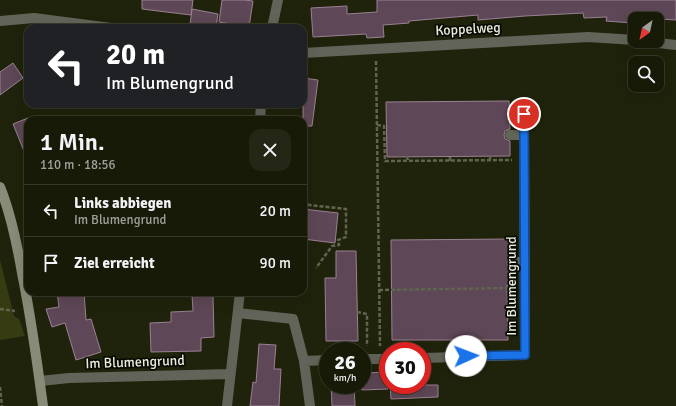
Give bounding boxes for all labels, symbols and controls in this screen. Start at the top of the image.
north arrow [628,12,664,48]
map controls [628,12,664,92]
street label: Koppelweg [435,19,501,39]
text: 20 m [106,38,165,72]
icon: left [40,40,92,92]
button: search [628,56,664,92]
text: Im Blumengrund [106,72,234,94]
pin [507,97,541,131]
icon: arrive [513,103,535,125]
text: 1 Min. [40,127,105,157]
button: close [249,129,291,171]
text: 110 m · 18:56 [40,157,116,173]
text: Links abbiegen [74,194,171,212]
icon: left [40,200,62,222]
text: 20 m [260,202,291,220]
text: Im Blumengrund [74,212,166,228]
street label: Im Blumengrund [503,236,520,336]
icon: arrive [40,252,62,274]
text: Ziel erreicht [74,254,155,272]
text: 90 m [260,254,291,272]
position arrow [445,335,487,377]
speed limit sign: 30 [379,342,431,394]
text: 26 [334,350,356,375]
street label: Im Blumengrund [85,352,185,372]
text: km/h [334,372,356,384]

